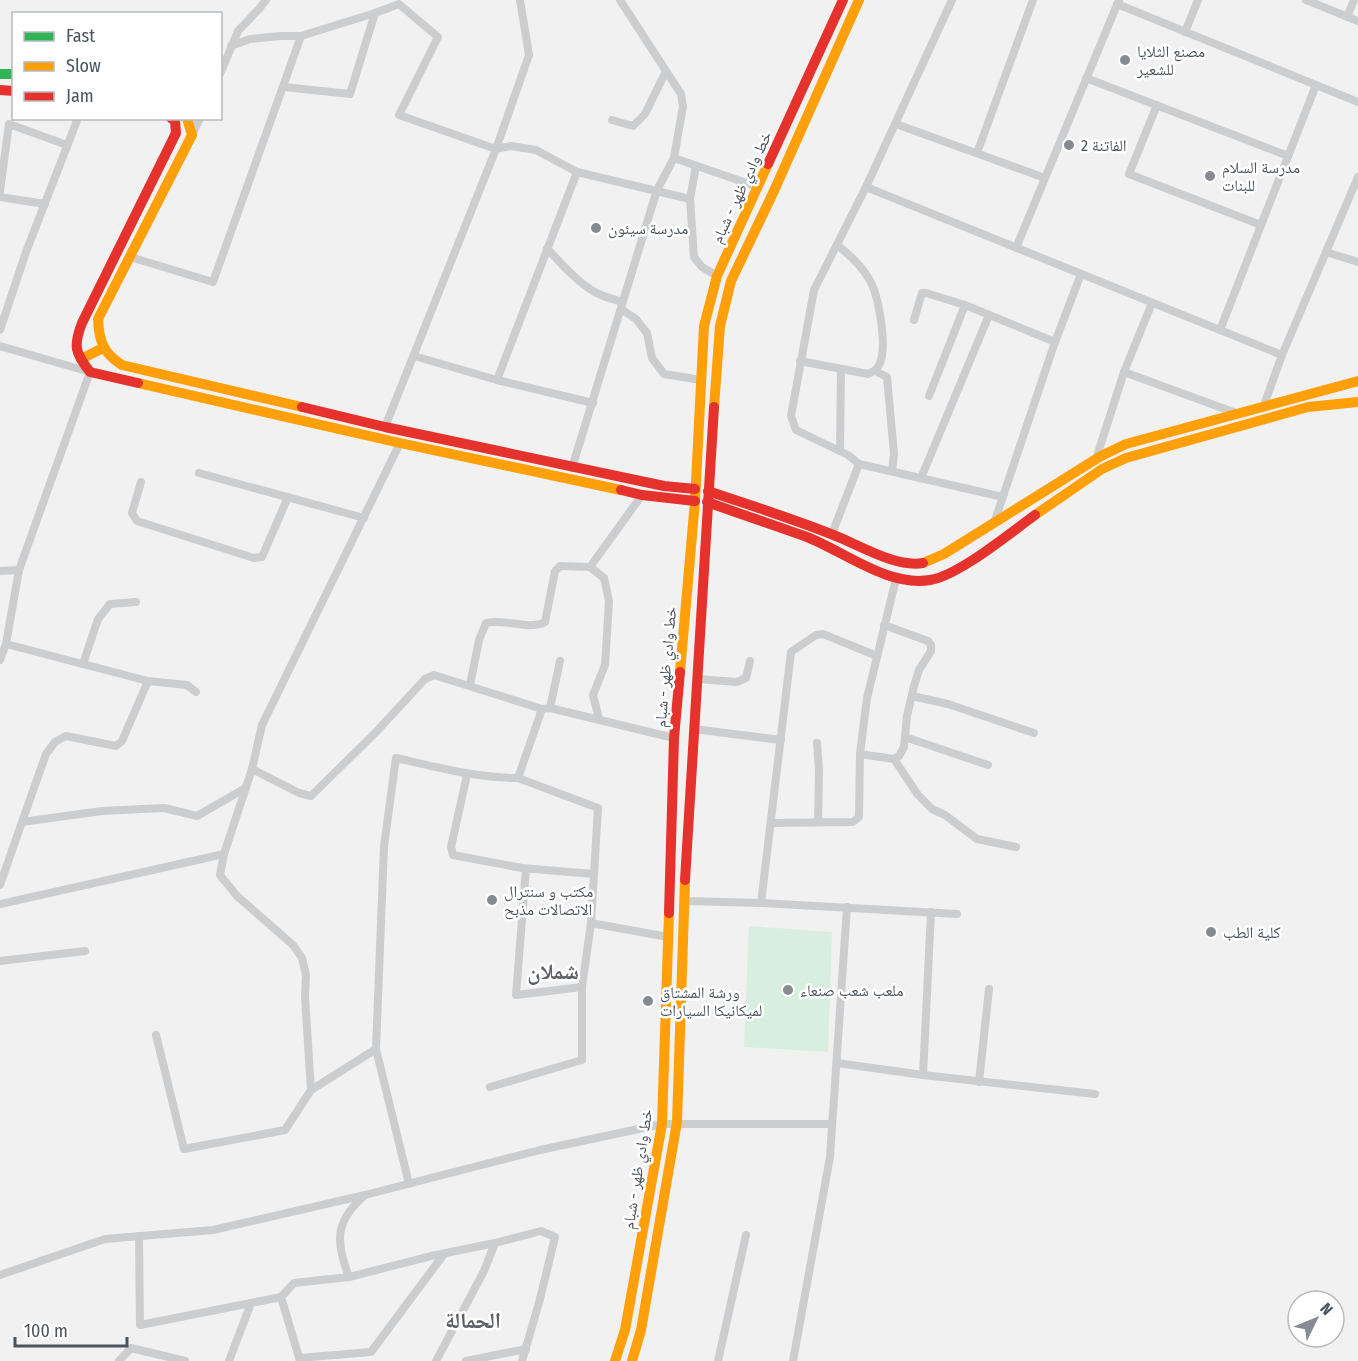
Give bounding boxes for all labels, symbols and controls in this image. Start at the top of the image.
legend [12,12,222,120]
text: Fast [66,25,95,47]
place label: مصنع الثلايا للشعير [1136,42,1205,79]
marker: مصنع الثلايا للشعير [1118,53,1132,67]
text: Slow [66,55,101,77]
text: Jam [66,85,94,107]
street label: خط وادي ظهر - شبام [707,128,779,248]
place label: الفاتنة 2 [1081,136,1127,155]
marker: الفاتنة 2 [1062,138,1076,152]
place label: مدرسة السلام للبنات [1222,158,1300,195]
marker: مدرسة السلام للبنات [1203,169,1217,183]
place label: مدرسة سيئون [608,219,688,239]
marker: مدرسة سيئون [589,221,603,235]
street label: خط وادي ظهر - شبام [651,606,683,729]
place label: مكتب و سنترال الاتصالات مذبح [504,882,593,920]
marker: مكتب و سنترال الاتصالات مذبح [485,893,499,907]
place label: كلية الطب [1223,923,1281,942]
marker: كلية الطب [1204,925,1218,939]
district label: شملان [527,958,579,985]
place label: ملعب شعب صنعاء [800,981,904,1000]
place label: ورشة المشتاق لميكانيكا السيارات [660,983,762,1020]
marker: ملعب شعب صنعاء [781,983,795,997]
marker: ورشة المشتاق لميكانيكا السيارات [641,994,655,1008]
street label: خط وادي ظهر - شبام [619,1108,659,1231]
north arrow [1286,1289,1346,1349]
text: N [1316,1299,1337,1319]
district label: الحمالة [445,1307,501,1334]
scale bar [15,1310,128,1348]
text: 100 m [24,1320,68,1342]

